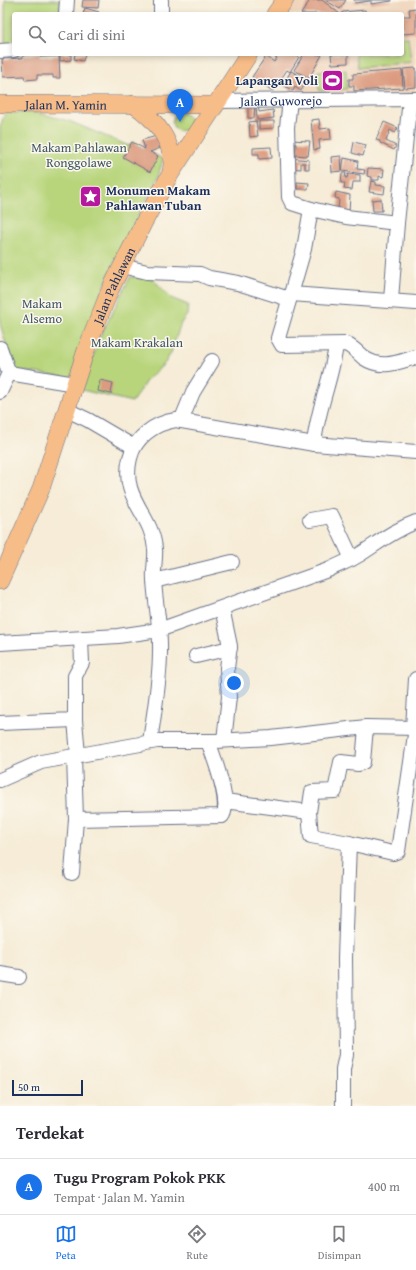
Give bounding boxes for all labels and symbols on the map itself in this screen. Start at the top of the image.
sports icon: Lapangan Voli [320,67,346,93]
place label: Lapangan Voli [236,71,318,90]
pin: A [167,89,193,122]
street label: Jalan Guworejo [238,91,323,111]
street label: Jalan M. Yamin [23,95,108,114]
park label: Makam Pahlawan Ronggolawe [31,138,127,172]
place label: Monumen Makam Pahlawan Tuban [106,181,211,215]
place icon: Monumen Makam Pahlawan Tuban [78,184,104,210]
street label: Jalan Pahlawan [88,243,140,329]
park label: Makam Alsemo [22,294,62,328]
park label: Makam Krakalan [91,333,184,352]
your location [224,673,244,693]
scale bar [12,1078,83,1097]

